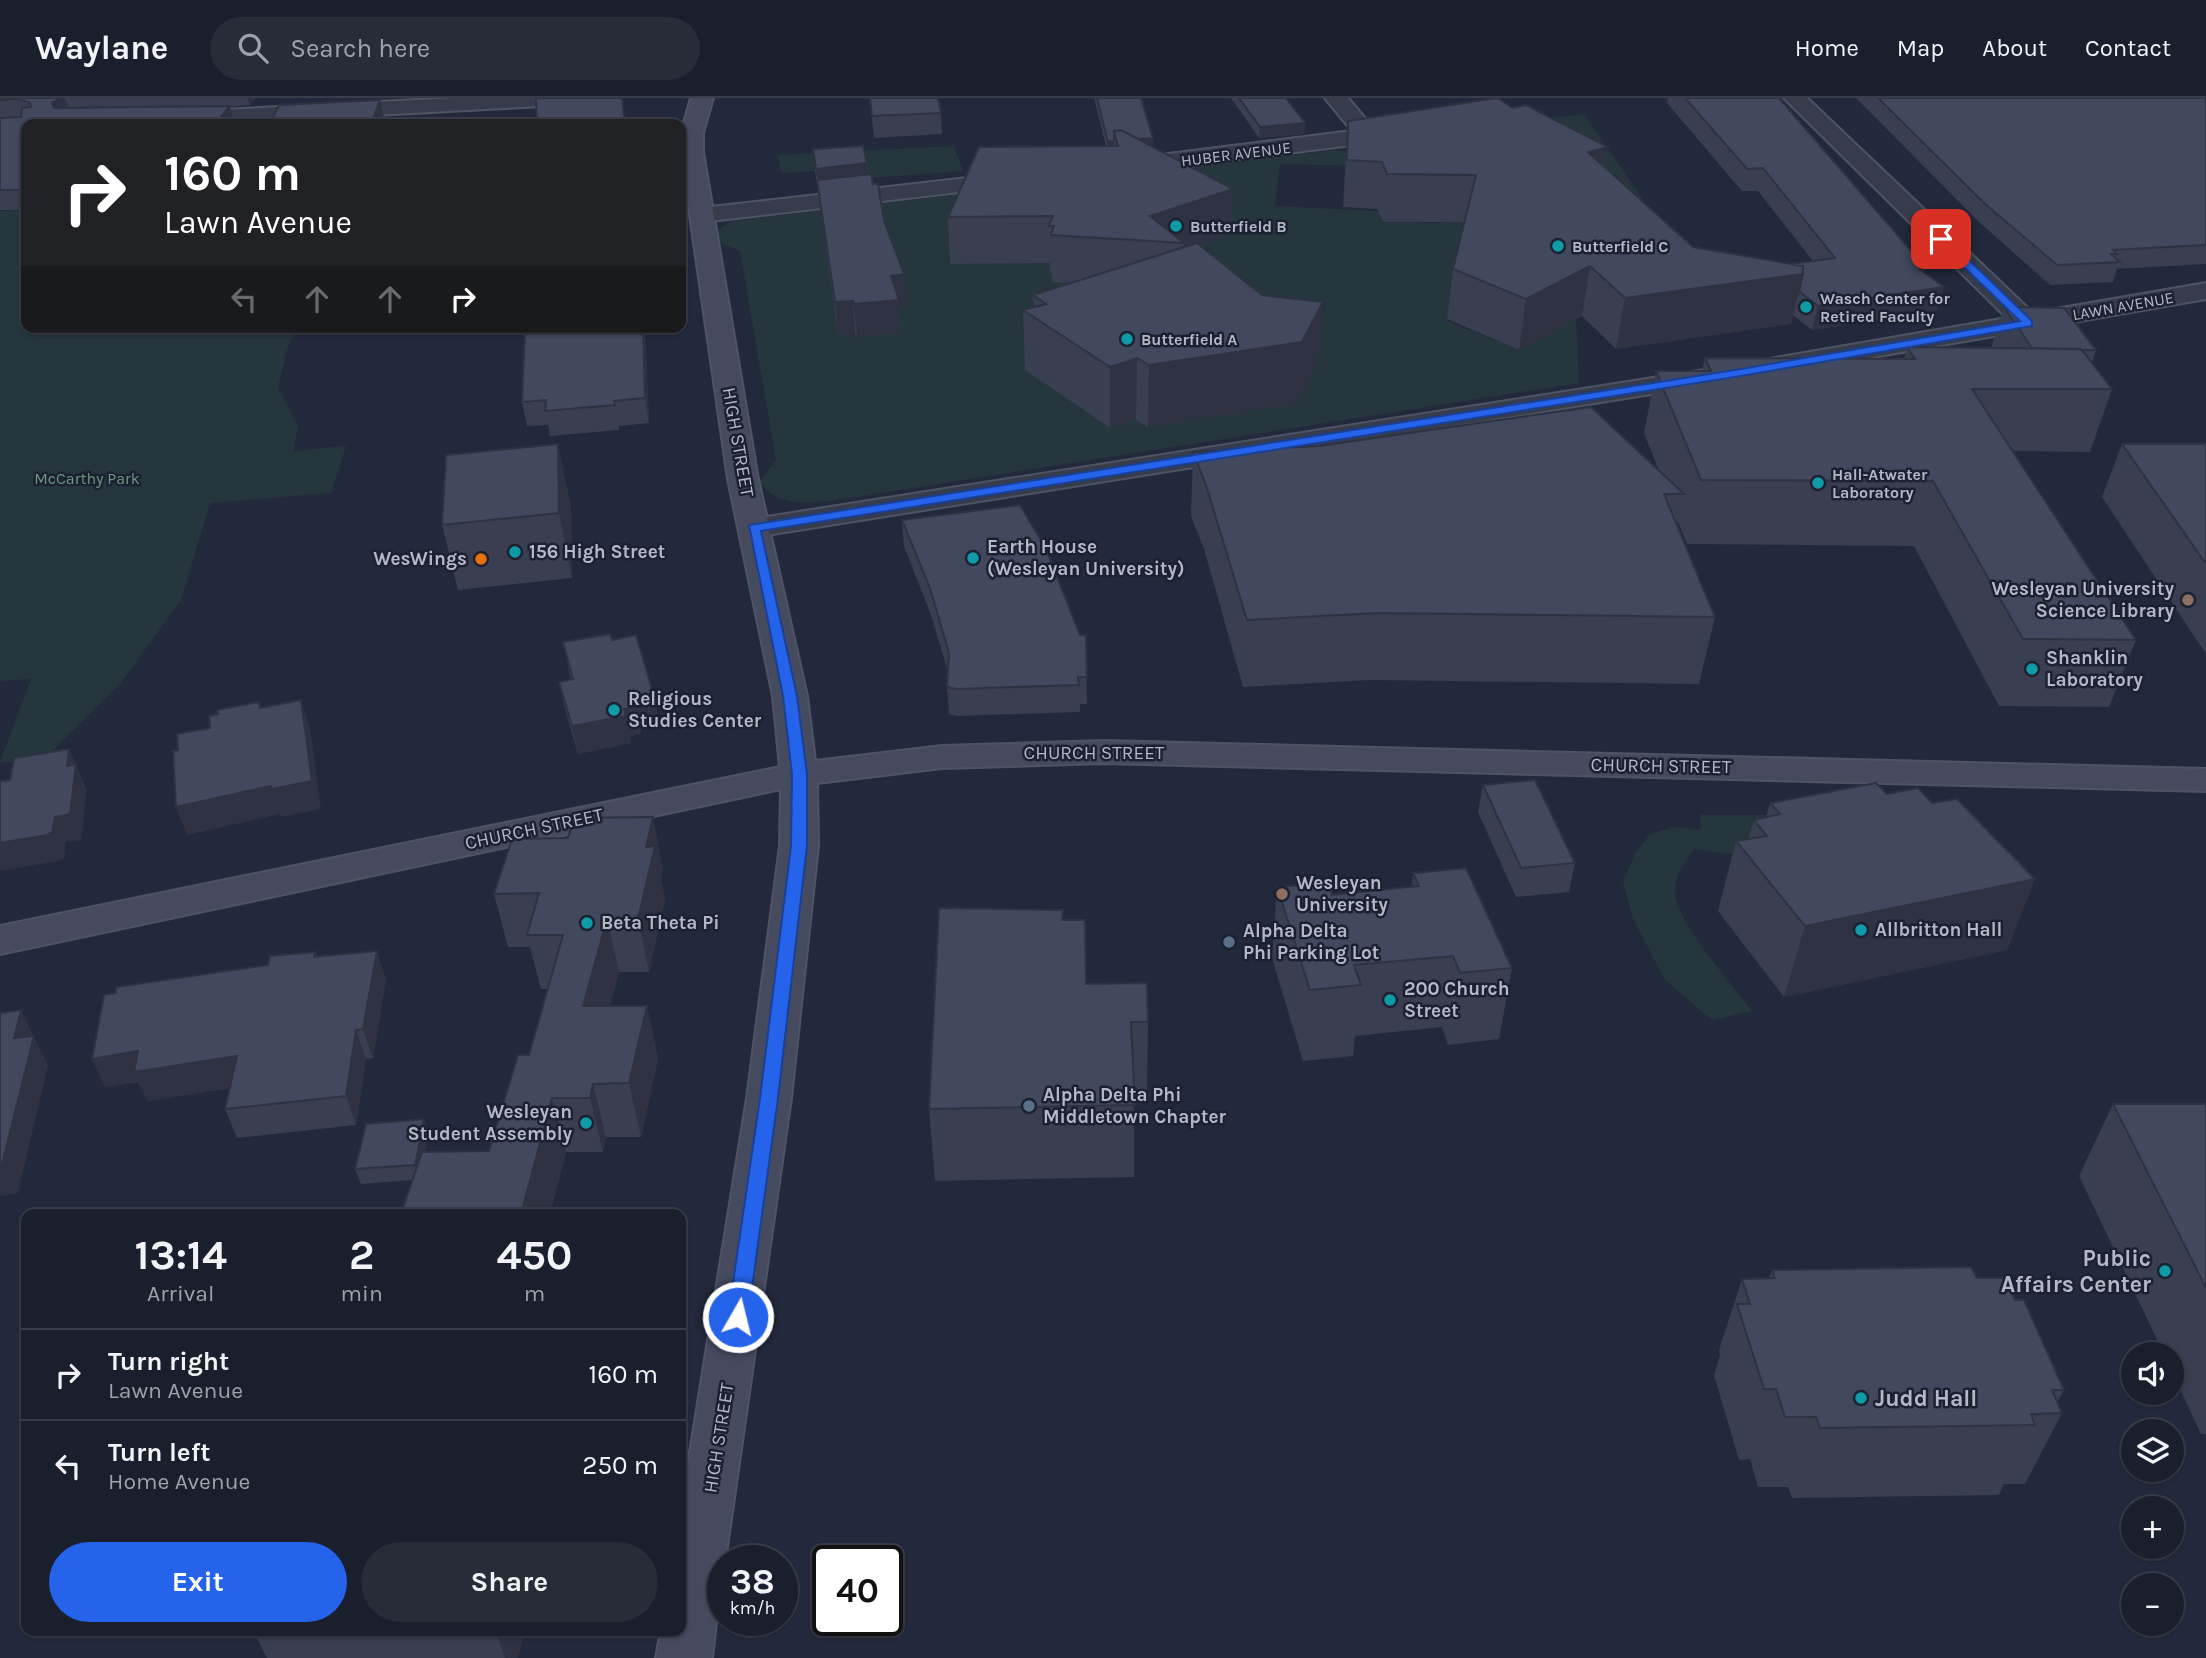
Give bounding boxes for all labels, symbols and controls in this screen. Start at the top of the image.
search box [210,17,700,80]
text: Waylane [35,29,168,67]
icon: search [234,29,272,67]
text: Search here [290,33,430,64]
text: Home [1795,34,1859,62]
text: Map [1897,34,1944,62]
text: About [1982,34,2047,62]
text: Contact [2085,34,2171,62]
street label: HUBER AVENUE [1180,138,1292,170]
text: 160 m [164,145,301,202]
icon: right [49,147,140,238]
text: Lawn Avenue [164,204,352,241]
pin [1911,209,1971,269]
place label: Butterfield B [1190,217,1287,236]
marker: Butterfield B [1168,218,1184,234]
icon: arrive [1922,220,1960,258]
place label: Butterfield C [1572,237,1668,256]
marker: Butterfield C [1550,238,1566,254]
icon: left [225,280,263,318]
icon: ahead [298,280,336,318]
icon: ahead [371,280,409,318]
icon: right [444,280,482,318]
street label: LAWN AVENUE [2071,288,2175,324]
place label: Wasch Center for Retired Faculty [1820,289,1950,326]
marker: Wasch Center for Retired Faculty [1798,299,1814,315]
place label: Butterfield A [1141,330,1237,349]
marker: Butterfield A [1119,331,1135,347]
street label: HIGH STREET [718,385,759,499]
place label: Hall-Atwater Laboratory [1832,465,1928,502]
park label: McCarthy Park [34,469,140,488]
marker: Hall-Atwater Laboratory [1810,475,1826,491]
place label: Earth House (Wesleyan University) [987,536,1185,580]
place label: 156 High Street [529,541,665,563]
marker: 156 High Street [507,544,523,560]
place label: WesWings [373,548,467,570]
marker: Earth House (Wesleyan University) [965,550,981,566]
marker: WesWings [473,551,489,567]
place label: Wesleyan University Science Library [1992,578,2174,622]
marker: Wesleyan University Science Library [2180,592,2196,608]
place label: Shanklin Laboratory [2046,647,2143,691]
marker: Shanklin Laboratory [2024,661,2040,677]
place label: Religious Studies Center [628,688,762,732]
marker: Religious Studies Center [606,702,622,718]
street label: CHURCH STREET [1024,742,1165,764]
street label: CHURCH STREET [1590,754,1732,778]
street label: CHURCH STREET [463,804,606,854]
place label: Wesleyan University [1296,872,1388,916]
marker: Wesleyan University [1274,886,1290,902]
place label: Beta Theta Pi [601,912,719,934]
marker: Beta Theta Pi [579,915,595,931]
place label: Allbritton Hall [1875,919,2002,941]
place label: Alpha Delta Phi Parking Lot [1243,920,1379,964]
marker: Allbritton Hall [1853,922,1869,938]
marker: Alpha Delta Phi Parking Lot [1221,934,1237,950]
place label: 200 Church Street [1404,978,1509,1022]
marker: 200 Church Street [1382,992,1398,1008]
place label: Alpha Delta Phi Middletown Chapter [1043,1084,1226,1128]
marker: Alpha Delta Phi Middletown Chapter [1021,1098,1037,1114]
place label: Wesleyan Student Assembly [408,1101,572,1145]
marker: Wesleyan Student Assembly [578,1115,594,1131]
text: 13:14 [135,1230,227,1280]
text: 2 [349,1230,374,1280]
text: 450 [496,1230,572,1280]
place label: Public Affairs Center [2001,1245,2151,1298]
marker: Public Affairs Center [2157,1263,2173,1279]
text: Arrival [147,1280,214,1307]
text: min [341,1280,383,1307]
text: m [524,1280,545,1307]
position arrow [701,1280,775,1354]
map controls [2121,1342,2184,1636]
button: sound [2121,1342,2184,1405]
text: Turn right [108,1346,229,1377]
icon: right [49,1356,87,1394]
text: 160 m [589,1359,658,1390]
text: Lawn Avenue [108,1377,243,1404]
street label: HIGH STREET [699,1381,739,1495]
place label: Judd Hall [1875,1385,1977,1412]
marker: Judd Hall [1853,1390,1869,1406]
button: layers [2121,1419,2184,1482]
text: Turn left [108,1437,210,1468]
icon: left [49,1447,87,1485]
text: 250 m [582,1450,658,1481]
text: Home Avenue [108,1468,250,1495]
button: + [2121,1496,2184,1559]
button: Exit [49,1542,347,1622]
button: Share [361,1542,658,1622]
speed limit sign: 40 [812,1545,903,1636]
text: 38 [730,1561,775,1602]
button: − [2121,1573,2184,1636]
text: km/h [730,1597,775,1619]

